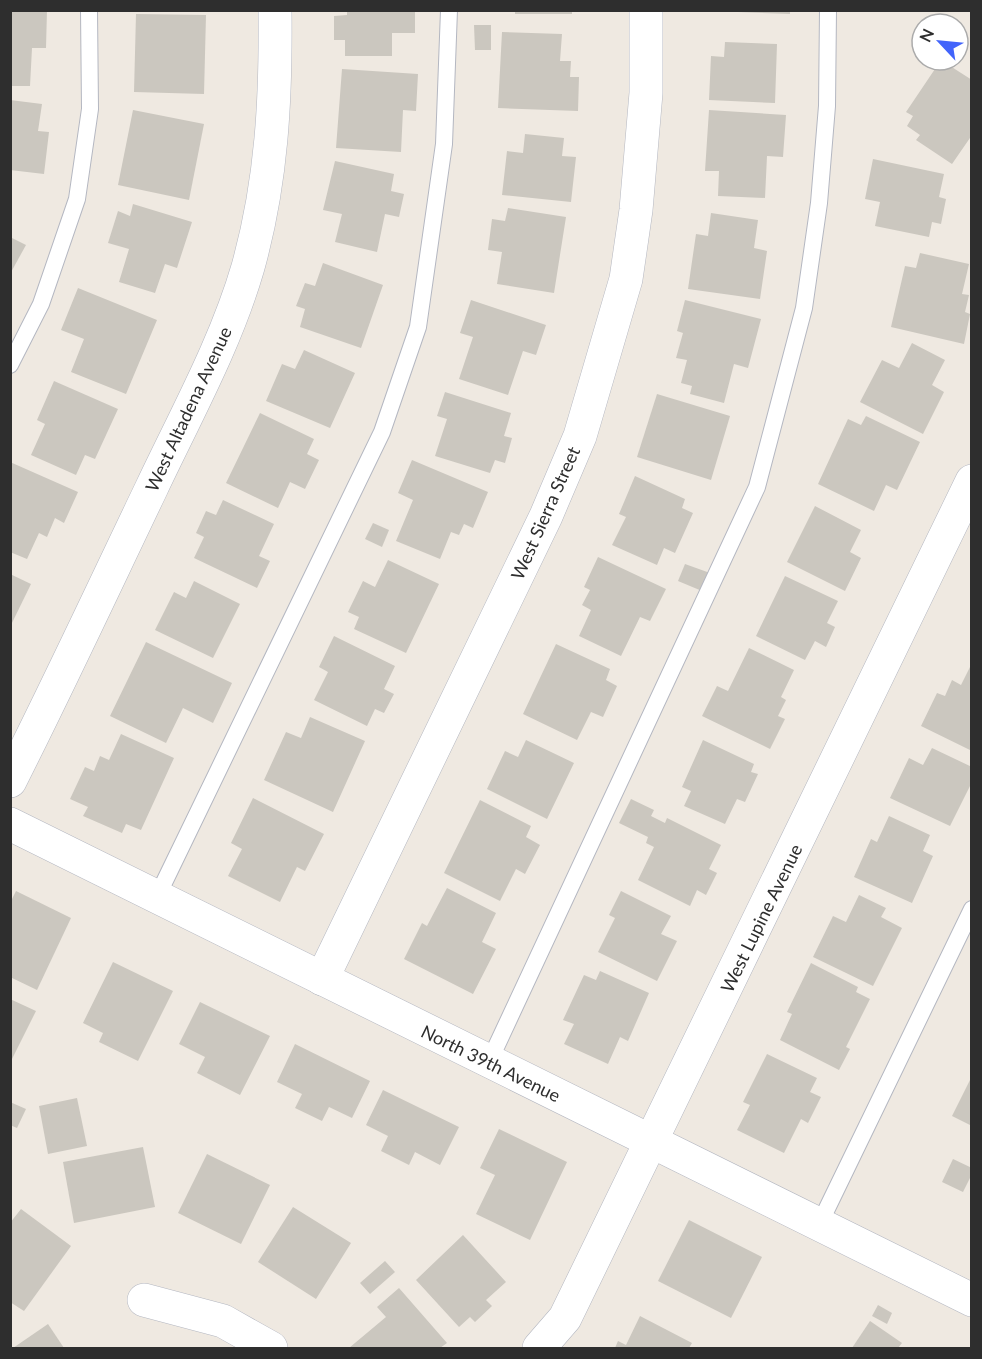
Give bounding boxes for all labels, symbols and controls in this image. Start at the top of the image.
north arrow [910,12,970,72]
text: N [915,26,937,45]
street label: West Altadena Avenue [140,323,236,495]
street label: West Sierra Street [506,443,584,583]
street label: West Lupine Avenue [716,840,806,996]
street label: North 39th Avenue [418,1020,564,1106]

